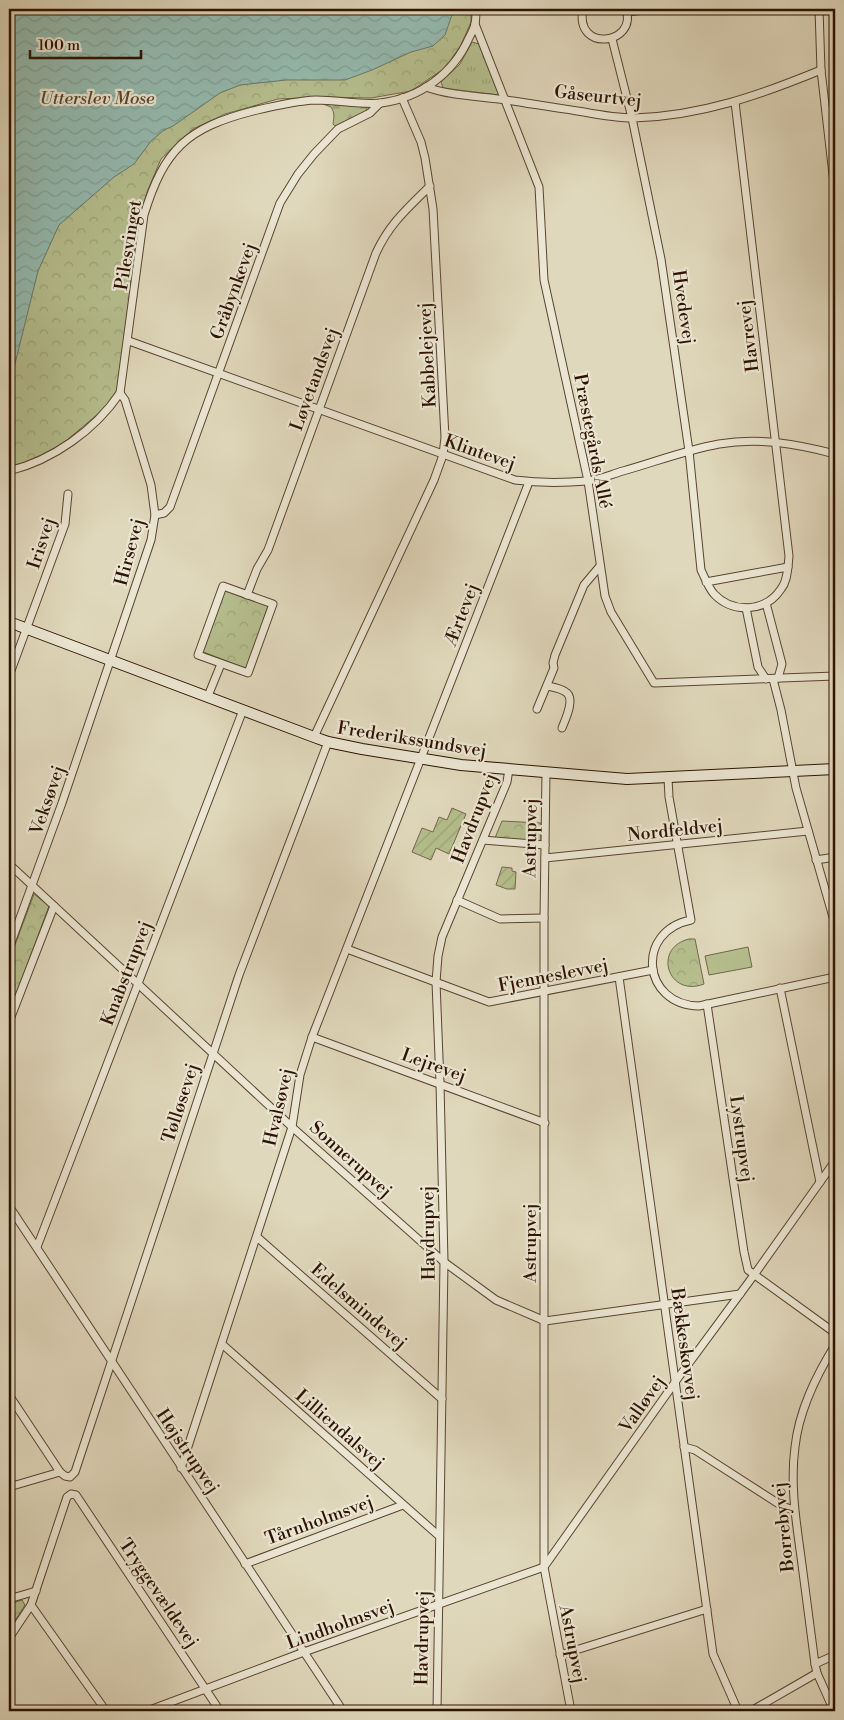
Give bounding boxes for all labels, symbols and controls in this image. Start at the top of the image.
scale bar [30,28,141,60]
text: 100 m [38,36,80,55]
street label: Gåseurtvej [553,80,643,113]
park label: Utterslev Mose [39,87,155,110]
street label: Pilesvinget [110,198,147,292]
street label: Gråbynkevej [205,240,262,343]
street label: Hvedevej [667,268,700,346]
street label: Havrevej [733,298,764,373]
street label: Kabbelejevej [413,302,442,408]
street label: Løvetandsvej [285,324,344,434]
street label: Præstegårds Allé [568,372,617,511]
street label: Klintevej [441,430,519,475]
street label: Irisvej [22,514,61,572]
street label: Hirsevej [109,516,149,588]
street label: Ærtevej [439,580,484,650]
street label: Frederikssundsvej [336,716,488,763]
street label: Veksøvej [25,762,70,839]
street label: Havdrupvej [447,770,502,867]
street label: Astrupvej [518,798,543,879]
street label: Nordfeldvej [626,814,724,847]
street label: Knabstrupvej [96,918,157,1029]
street label: Fjenneslevvej [496,954,610,997]
street label: Lejrevej [398,1043,469,1088]
street label: Tølløsevej [157,1060,204,1146]
street label: Hvalsøvej [258,1066,299,1148]
street label: Lystrupvej [724,1094,759,1184]
street label: Sonnerupvej [304,1116,397,1203]
street label: Havdrupvej [416,1185,441,1281]
street label: Astrupvej [519,1203,542,1284]
street label: Edelsmindevej [306,1258,412,1355]
street label: Bækkeskovvej [665,1285,704,1402]
street label: Valløvej [614,1371,670,1438]
street label: Lilliendalsvej [290,1384,389,1474]
street label: Højstrupvej [151,1404,224,1498]
street label: Borrebyvej [767,1481,800,1574]
street label: Tårnholmsvej [262,1490,376,1551]
street label: Tryggevældevej [114,1534,204,1652]
street label: Havdrupvej [410,1590,435,1686]
street label: Lindholmsvej [283,1594,397,1655]
street label: Astrupvej [553,1602,591,1685]

